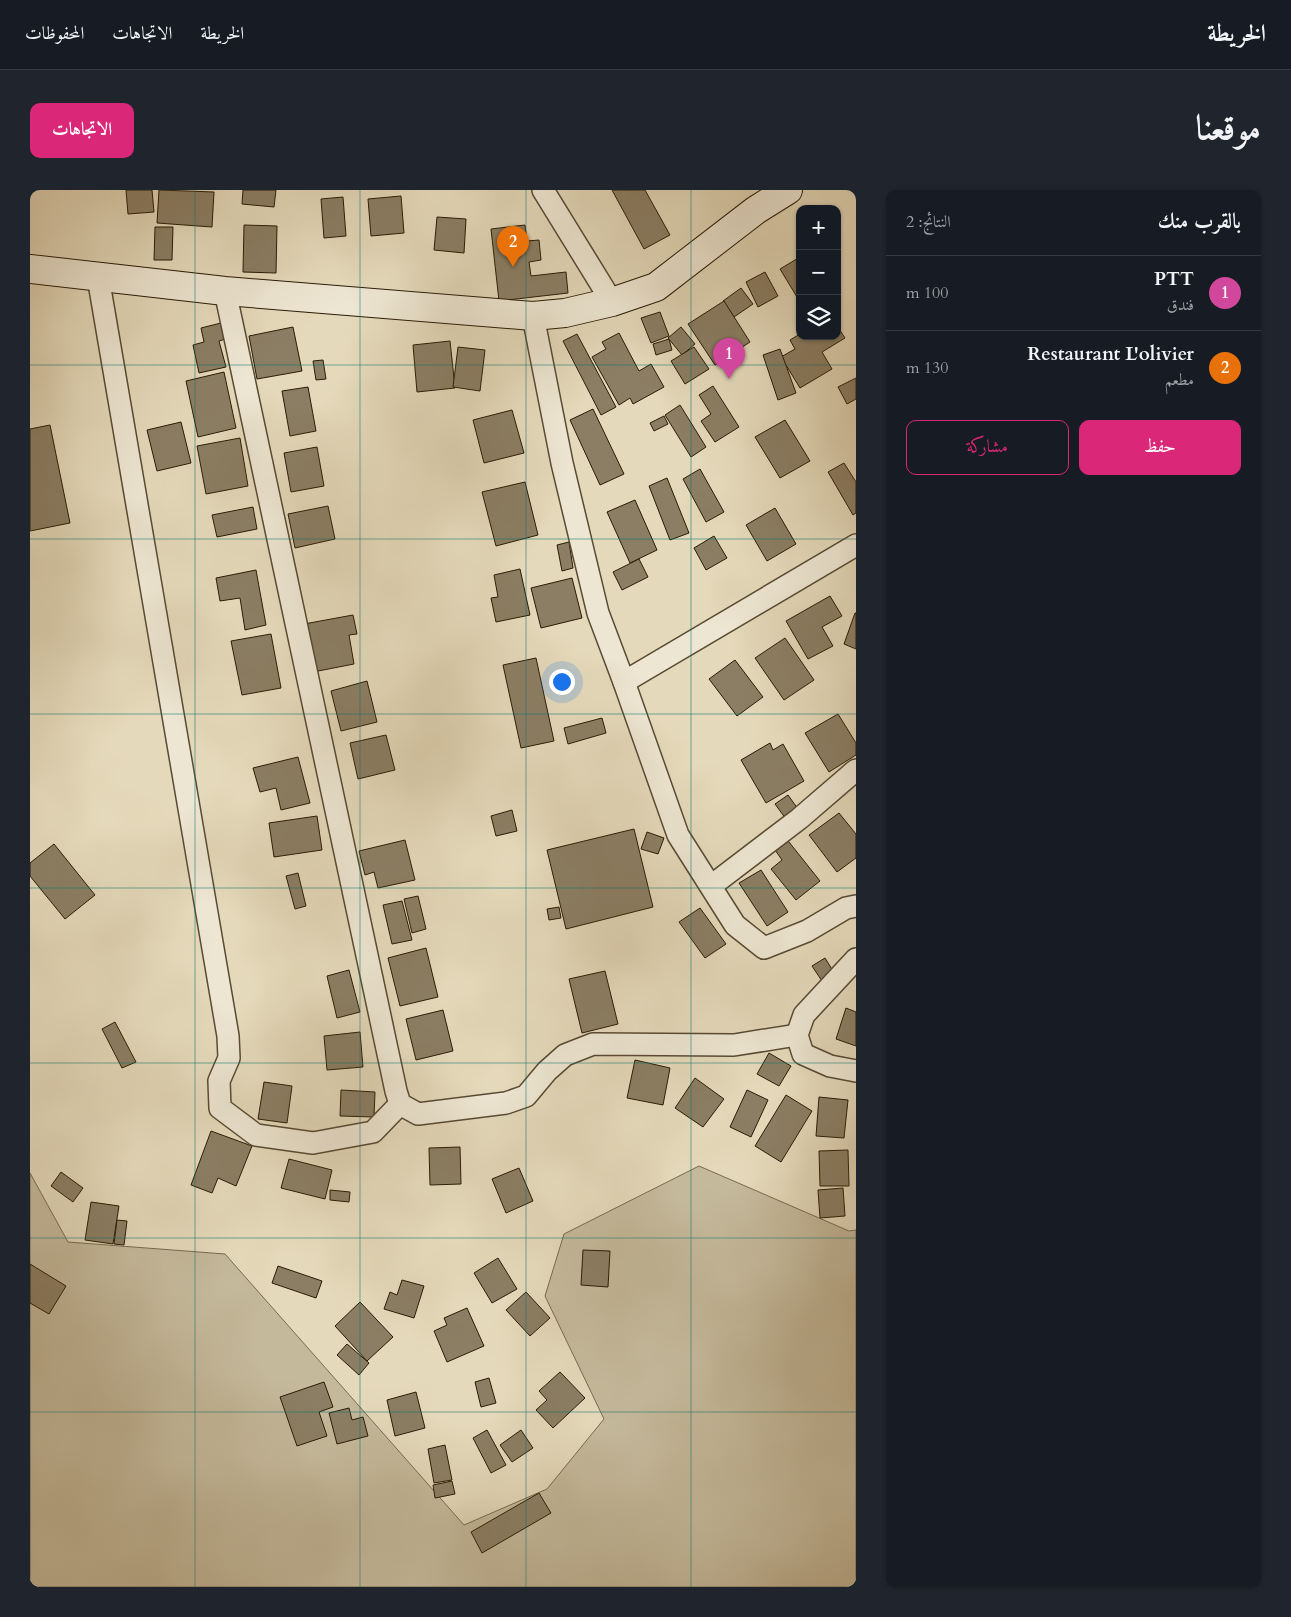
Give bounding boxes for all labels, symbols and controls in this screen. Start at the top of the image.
text: الخريطة [1208,17,1266,50]
text: المحفوظات [25,21,84,46]
text: الاتجاهات [112,21,172,46]
text: الخريطة [200,21,244,46]
button: الاتجاهات [30,103,134,158]
text: موقعنا [1196,104,1261,152]
map controls [796,205,841,340]
button: + [796,205,841,250]
text: بالقرب منك [1158,207,1241,236]
text: النتائج: 2 [906,211,951,233]
pin: 2 [497,226,529,267]
button: − [796,250,841,295]
text: PTT [1154,266,1194,292]
text: 100 m [906,282,948,304]
text: 1 [1221,282,1229,304]
text: فندق [1167,294,1194,316]
button: layers [796,295,841,340]
pin: 1 [713,338,745,379]
text: Restaurant L'olivier [1027,341,1194,367]
text: 130 m [906,357,948,379]
text: 2 [1221,357,1229,379]
text: مطعم [1165,369,1194,391]
button: مشاركة [906,420,1069,475]
button: حفظ [1079,420,1241,475]
your location [549,669,575,695]

